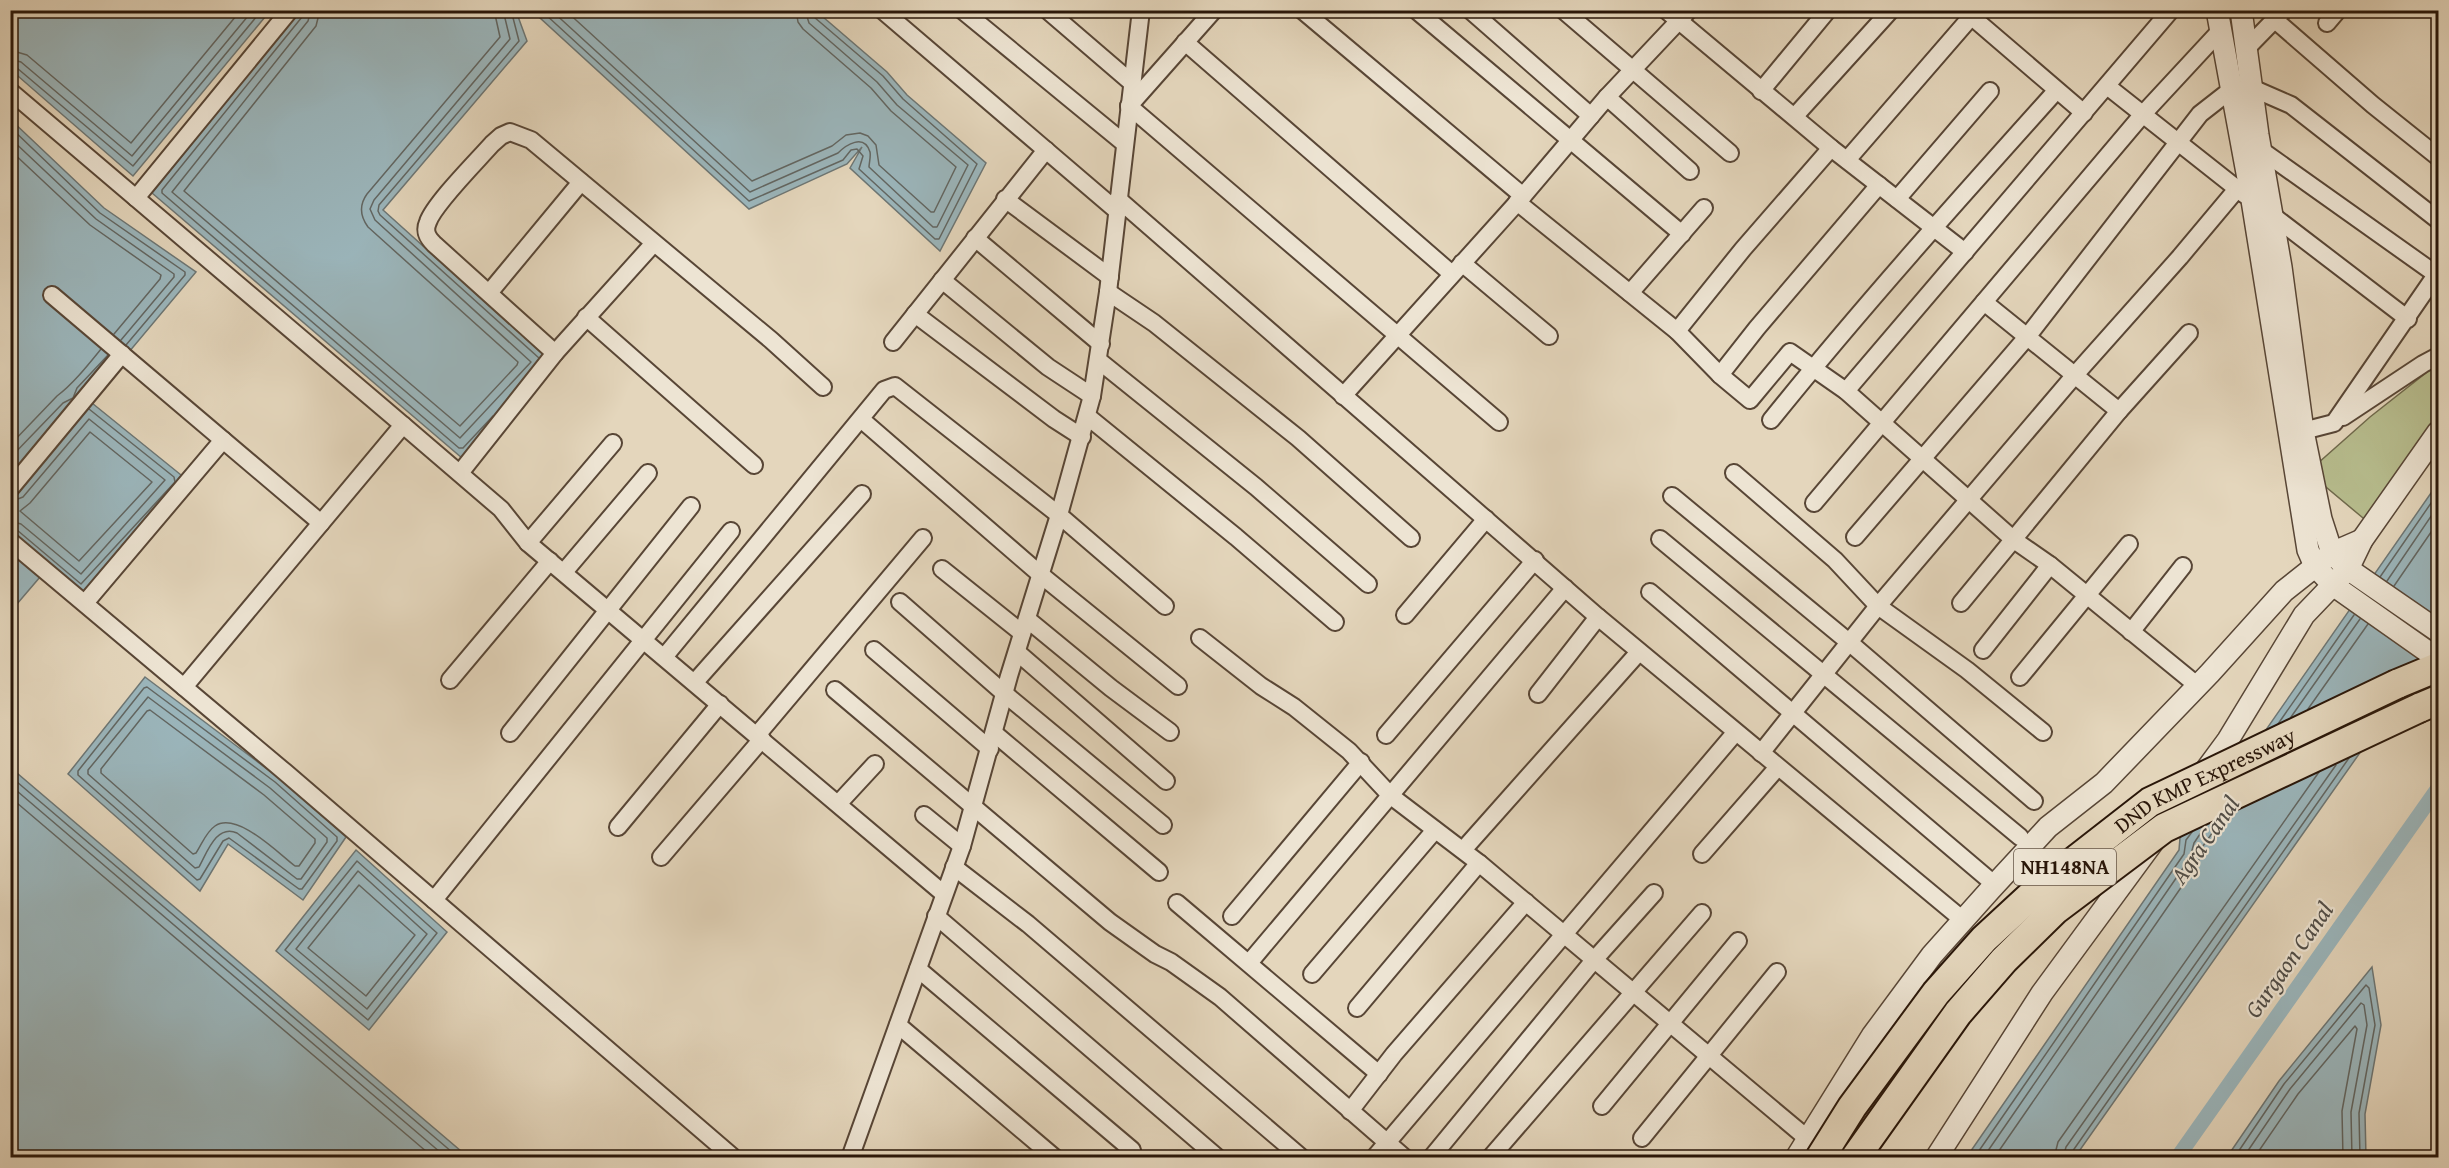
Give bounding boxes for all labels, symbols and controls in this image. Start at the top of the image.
street label: DND KMP Expressway [2107,719,2301,840]
water label: Agra Canal [2161,788,2248,892]
road number: NH148NA [2014,849,2116,885]
water label: Gurgaon Canal [2236,894,2342,1025]

